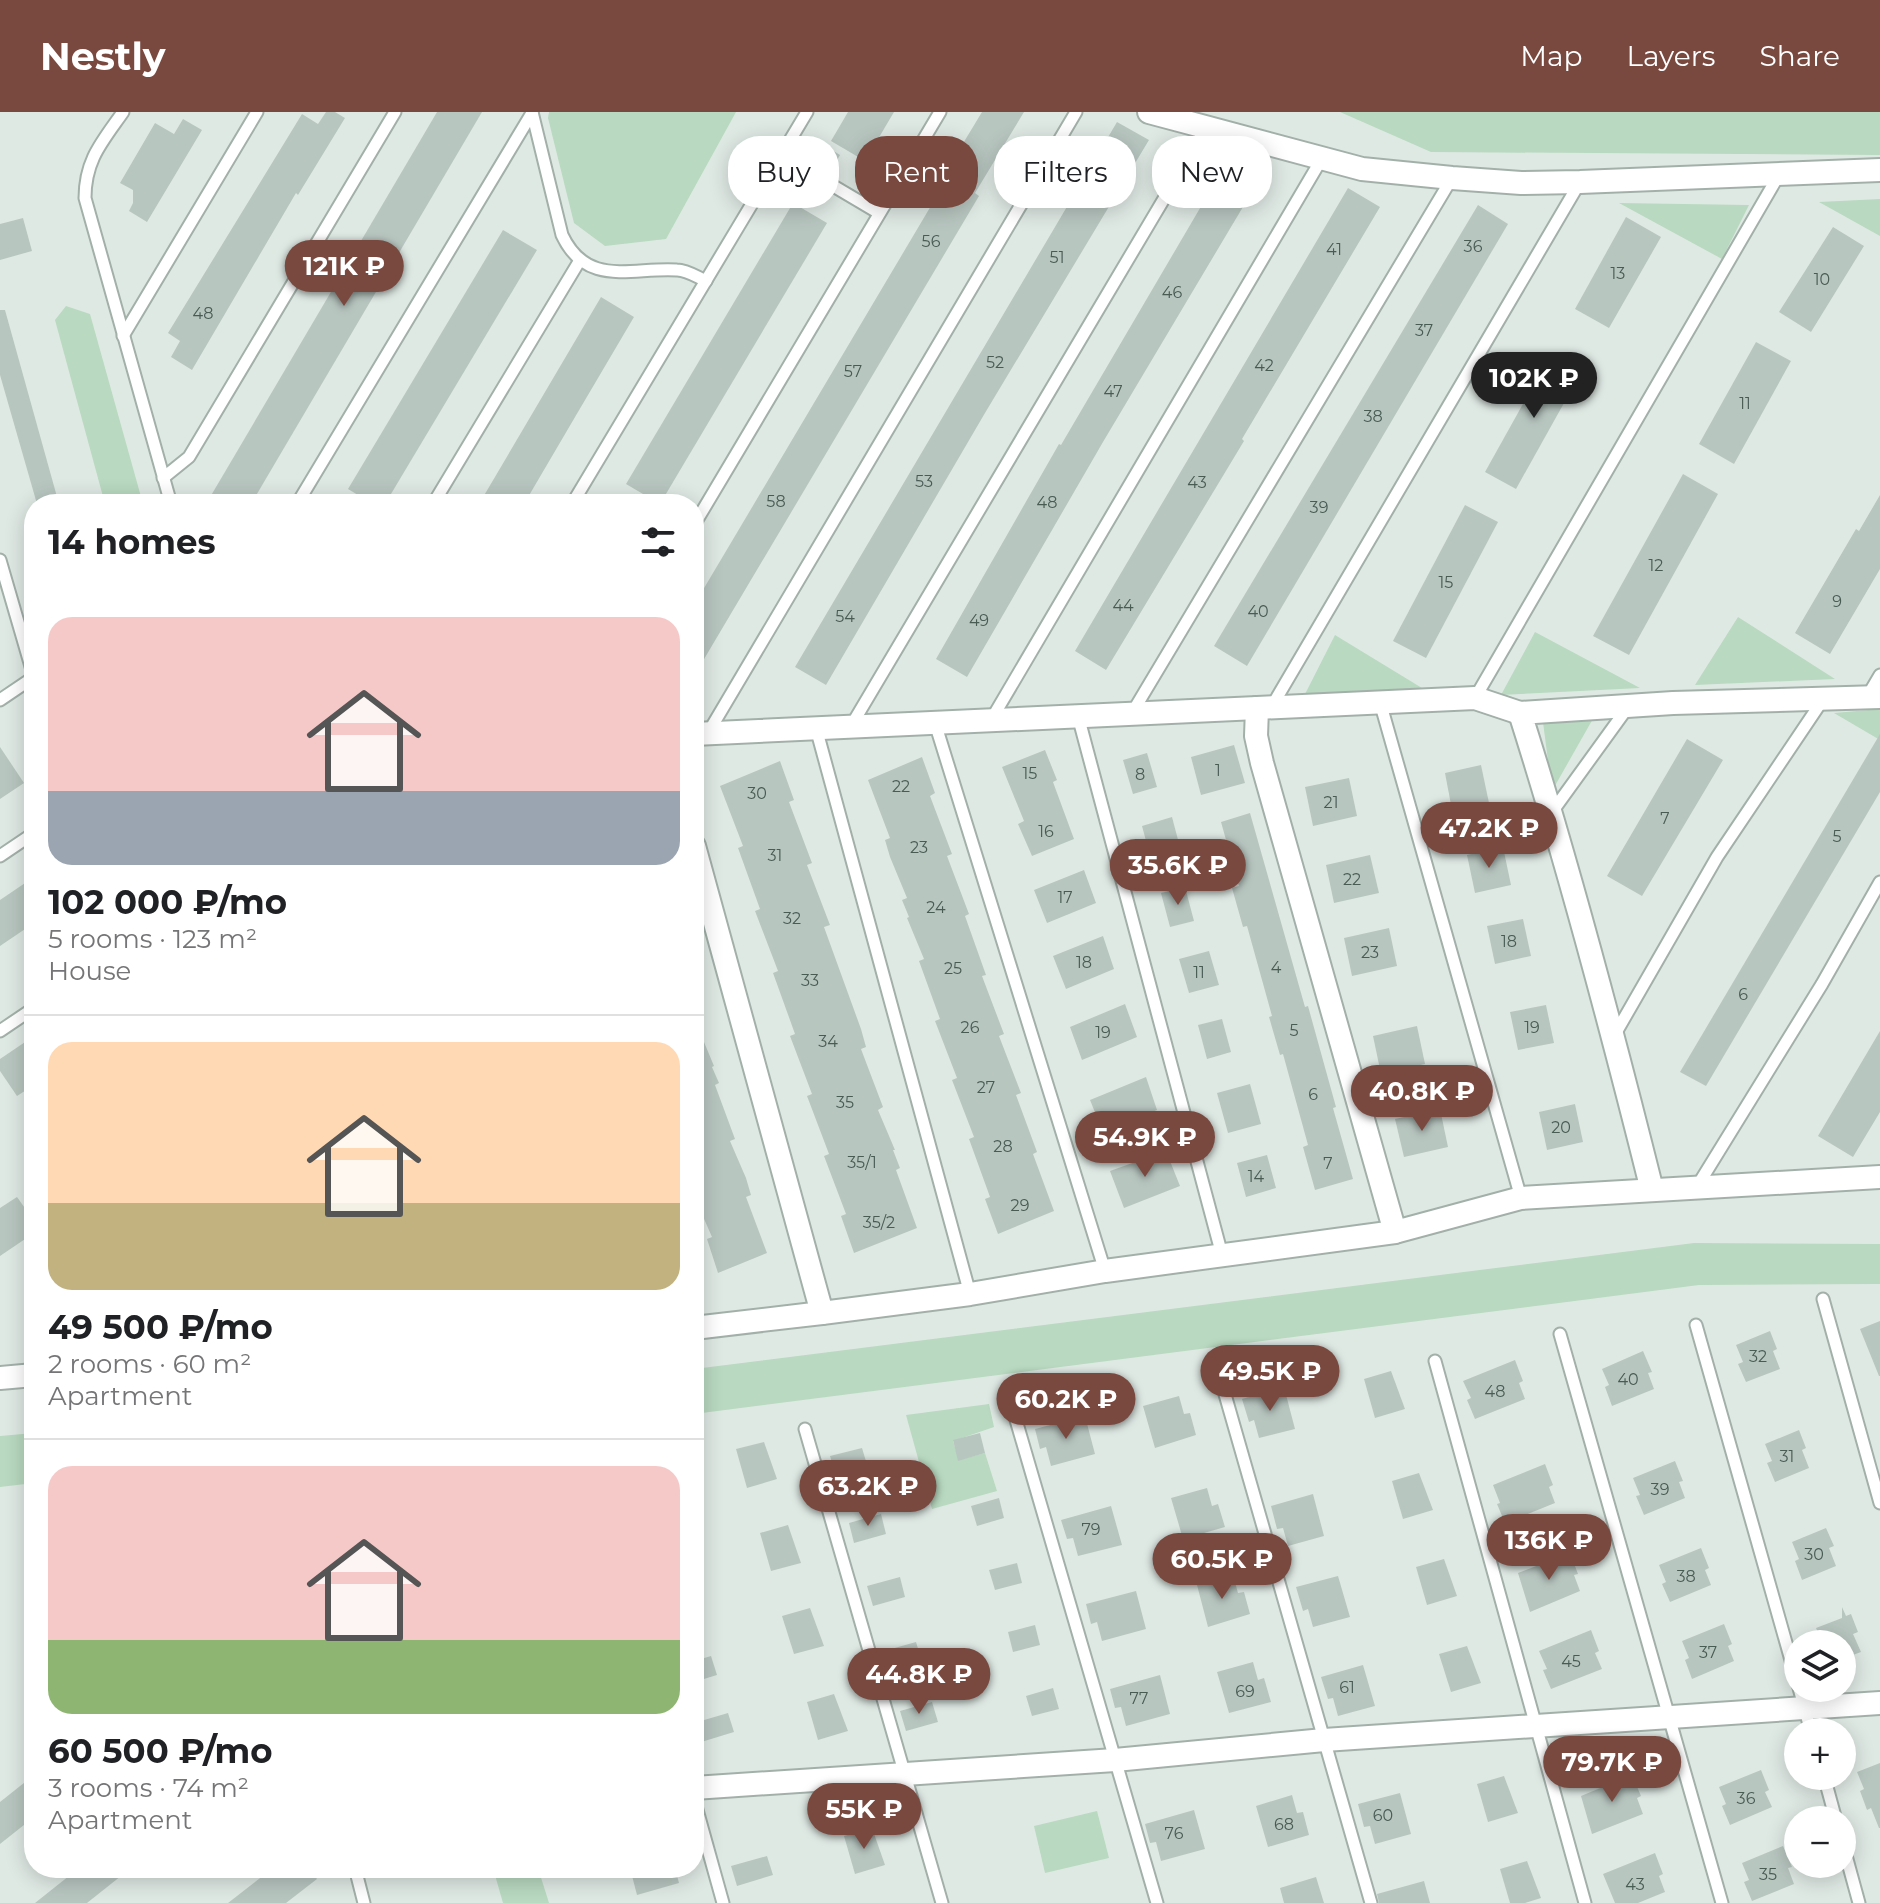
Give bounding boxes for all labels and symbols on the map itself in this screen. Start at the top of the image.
house number: 56 [922,232,941,251]
house number: 36 [1464,237,1483,256]
pin: 121K ₽ [279,240,409,308]
house number: 41 [1326,240,1342,259]
house number: 51 [1050,248,1064,267]
house number: 13 [1611,264,1625,283]
house number: 10 [1814,270,1830,289]
house number: 46 [1162,283,1182,302]
house number: 48 [193,304,213,323]
house number: 37 [1415,321,1433,340]
pin: 102K ₽ [1469,352,1599,420]
house number: 52 [986,353,1004,372]
house number: 42 [1254,356,1274,375]
house number: 57 [844,362,862,381]
house number: 47 [1103,382,1123,401]
house number: 11 [1739,394,1751,413]
house number: 38 [1363,407,1383,426]
house number: 53 [915,472,933,491]
house number: 43 [1187,473,1207,492]
house number: 58 [766,492,786,511]
house number: 48 [1037,493,1057,512]
house number: 39 [1310,498,1328,517]
house number: 12 [1649,556,1663,575]
house number: 15 [1439,573,1453,592]
house number: 9 [1832,592,1842,611]
house number: 44 [1112,596,1134,615]
house number: 40 [1247,602,1269,621]
house number: 54 [835,607,855,626]
house number: 49 [969,611,989,630]
house number: 1 [1215,761,1221,780]
house number: 15 [1023,764,1037,783]
house number: 8 [1135,765,1145,784]
house number: 22 [892,777,910,796]
house number: 30 [747,784,767,803]
house number: 21 [1324,793,1338,812]
pin: 47.2K ₽ [1415,802,1563,870]
house number: 7 [1660,809,1670,828]
house number: 16 [1038,822,1054,841]
house number: 5 [1832,827,1842,846]
house number: 23 [910,838,928,857]
pin: 35.6K ₽ [1104,839,1252,907]
house number: 31 [768,846,782,865]
house number: 22 [1343,870,1361,889]
house number: 17 [1057,888,1073,907]
house number: 24 [926,898,946,917]
house number: 32 [783,909,801,928]
house number: 18 [1501,932,1517,951]
house number: 23 [1361,943,1379,962]
house number: 18 [1076,953,1092,972]
house number: 4 [1271,958,1282,977]
house number: 25 [944,959,962,978]
house number: 11 [1193,963,1205,982]
house number: 33 [801,971,819,990]
house number: 6 [1738,985,1748,1004]
house number: 26 [961,1018,980,1037]
house number: 19 [1524,1018,1540,1037]
house number: 5 [1289,1021,1299,1040]
house number: 19 [1095,1023,1111,1042]
house number: 34 [818,1032,838,1051]
pin: 40.8K ₽ [1348,1065,1496,1133]
house number: 27 [977,1078,995,1097]
house number: 6 [1308,1085,1318,1104]
house number: 35 [836,1093,854,1112]
pin: 54.9K ₽ [1071,1111,1219,1179]
house number: 20 [1551,1118,1571,1137]
house number: 28 [993,1137,1013,1156]
house number: 35/1 [847,1153,877,1172]
house number: 7 [1323,1154,1333,1173]
house number: 14 [1248,1167,1265,1186]
house number: 29 [1011,1196,1029,1215]
house number: 35/2 [863,1213,895,1232]
pin: 49.5K ₽ [1196,1345,1344,1413]
house number: 32 [1749,1347,1767,1366]
house number: 40 [1617,1370,1639,1389]
pin: 60.2K ₽ [992,1373,1140,1441]
house number: 48 [1485,1382,1505,1401]
house number: 31 [1780,1447,1794,1466]
pin: 63.2K ₽ [794,1460,942,1528]
house number: 39 [1651,1480,1669,1499]
pin: 136K ₽ [1484,1514,1614,1582]
house number: 79 [1081,1520,1101,1539]
pin: 60.5K ₽ [1148,1533,1296,1601]
house number: 30 [1804,1545,1824,1564]
house number: 38 [1676,1567,1696,1586]
house number: 37 [1699,1643,1717,1662]
pin: 44.8K ₽ [845,1648,993,1716]
house number: 45 [1561,1652,1581,1671]
house number: 61 [1339,1678,1355,1697]
house number: 69 [1235,1682,1255,1701]
house number: 77 [1130,1689,1148,1708]
pin: 79.7K ₽ [1538,1736,1686,1804]
pin: 55K ₽ [808,1783,920,1851]
house number: 36 [1737,1789,1756,1808]
house number: 60 [1373,1806,1393,1825]
house number: 68 [1274,1815,1294,1834]
house number: 76 [1165,1824,1184,1843]
house number: 35 [1759,1865,1777,1884]
house number: 43 [1625,1875,1645,1894]

